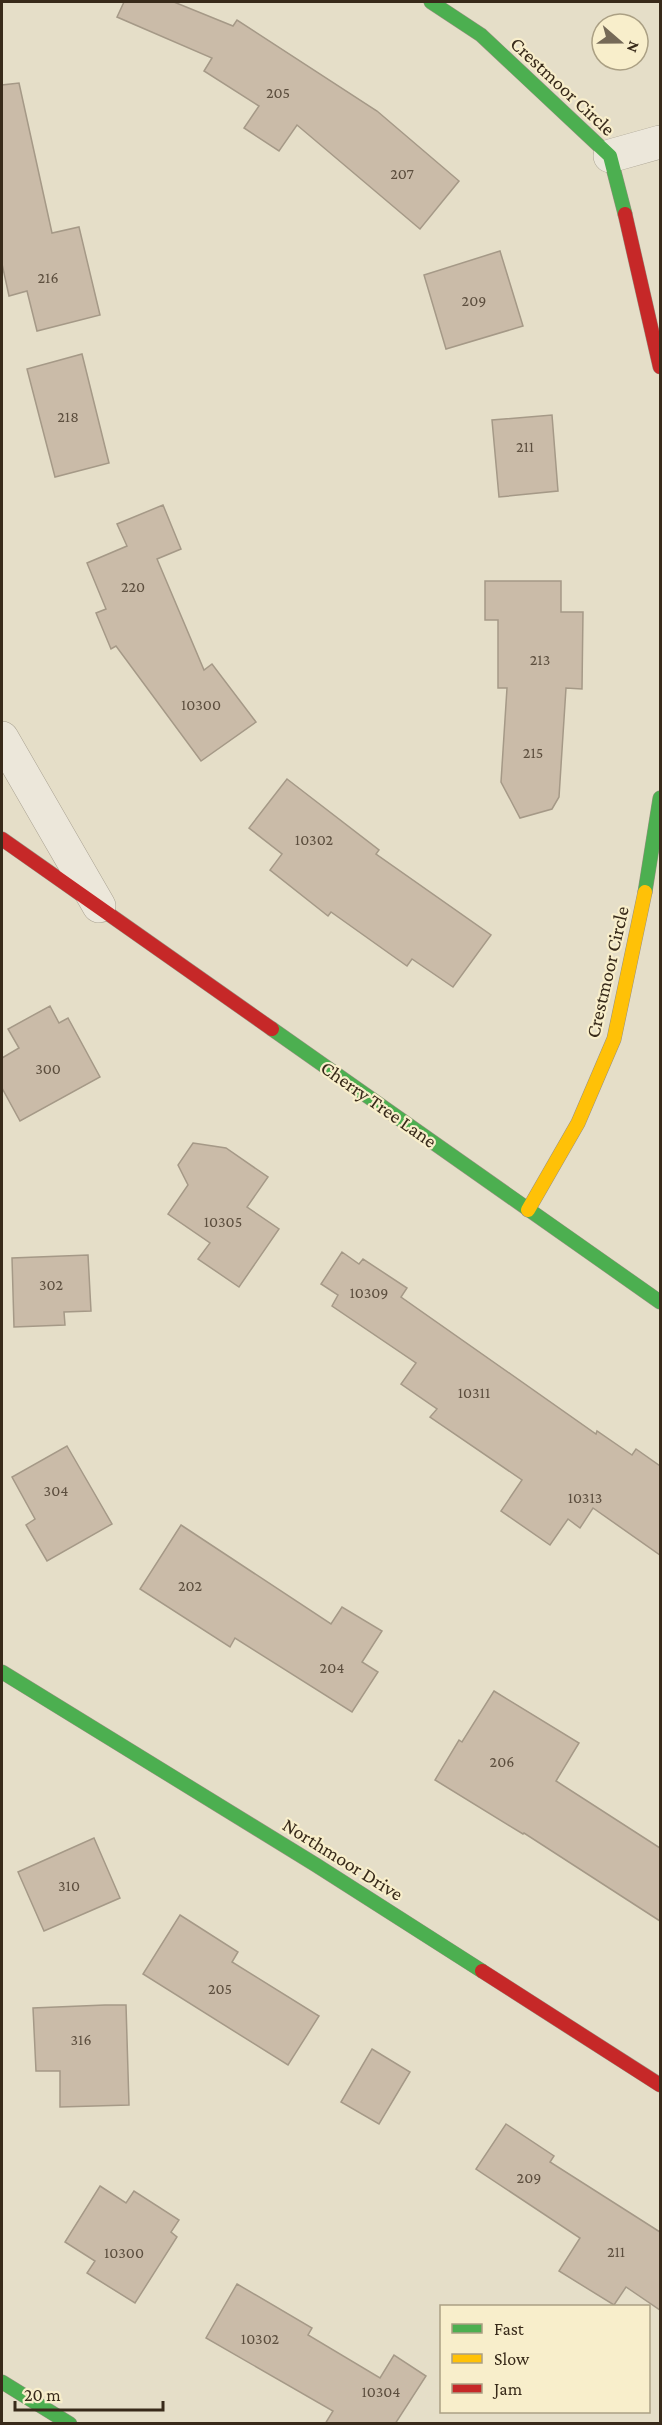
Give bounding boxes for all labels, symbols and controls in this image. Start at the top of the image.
north arrow [590,12,650,72]
street label: Crestmoor Circle [506,32,620,140]
text: N [624,39,643,55]
house number: 205 [266,84,290,101]
house number: 207 [390,165,414,182]
house number: 216 [37,269,59,286]
house number: 209 [462,292,486,309]
house number: 218 [57,408,79,425]
house number: 211 [516,438,534,455]
house number: 220 [121,578,145,595]
house number: 213 [530,651,550,668]
house number: 10300 [181,696,221,713]
house number: 215 [523,744,543,761]
house number: 10302 [295,831,334,848]
street label: Crestmoor Circle [581,904,633,1040]
street label: Cherry Tree Lane [316,1056,441,1153]
house number: 300 [35,1060,61,1077]
house number: 10305 [204,1213,242,1230]
house number: 302 [39,1276,63,1293]
house number: 10309 [350,1284,388,1301]
house number: 10311 [458,1384,490,1401]
house number: 304 [44,1482,68,1499]
house number: 10313 [568,1489,602,1506]
house number: 202 [178,1577,202,1594]
house number: 204 [320,1659,344,1676]
house number: 206 [490,1753,514,1770]
street label: Northmoor Drive [279,1813,407,1905]
house number: 310 [58,1877,80,1894]
house number: 205 [208,1980,232,1997]
house number: 316 [70,2031,92,2048]
house number: 209 [517,2169,541,2186]
house number: 211 [607,2243,625,2260]
house number: 10300 [104,2244,144,2261]
legend [440,2305,650,2413]
text: Fast [494,2319,525,2339]
house number: 10302 [241,2330,280,2347]
text: Slow [494,2349,530,2369]
scale bar [15,2374,164,2412]
text: Jam [492,2379,523,2399]
house number: 10304 [361,2383,401,2400]
text: 20 m [24,2385,61,2405]

